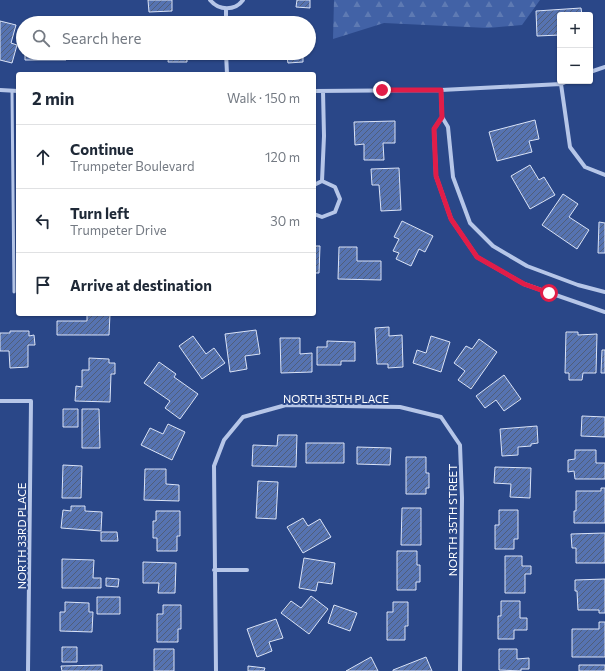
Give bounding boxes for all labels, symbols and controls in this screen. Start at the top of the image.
map controls [557,12,593,84]
button: + [557,12,593,48]
search box [16,16,316,60]
icon: search [30,27,52,49]
text: Search here [62,29,141,47]
button: − [557,48,593,84]
route end [373,81,391,99]
text: 2 min [32,88,74,109]
text: Walk · 150 m [227,90,300,106]
text: Continue [70,140,134,158]
icon: ahead [32,146,54,168]
text: 120 m [265,149,300,165]
text: Trumpeter Boulevard [70,158,195,174]
text: Turn left [70,204,129,222]
icon: left [32,210,54,232]
text: 30 m [270,213,300,229]
text: Trumpeter Drive [70,222,167,238]
icon: arrive [32,274,54,296]
text: Arrive at destination [70,276,212,294]
route start [540,284,558,302]
street label: NORTH 35TH PLACE [283,392,389,405]
street label: NORTH 35TH STREET [446,464,459,576]
street label: NORTH 33RD PLACE [15,483,28,589]

